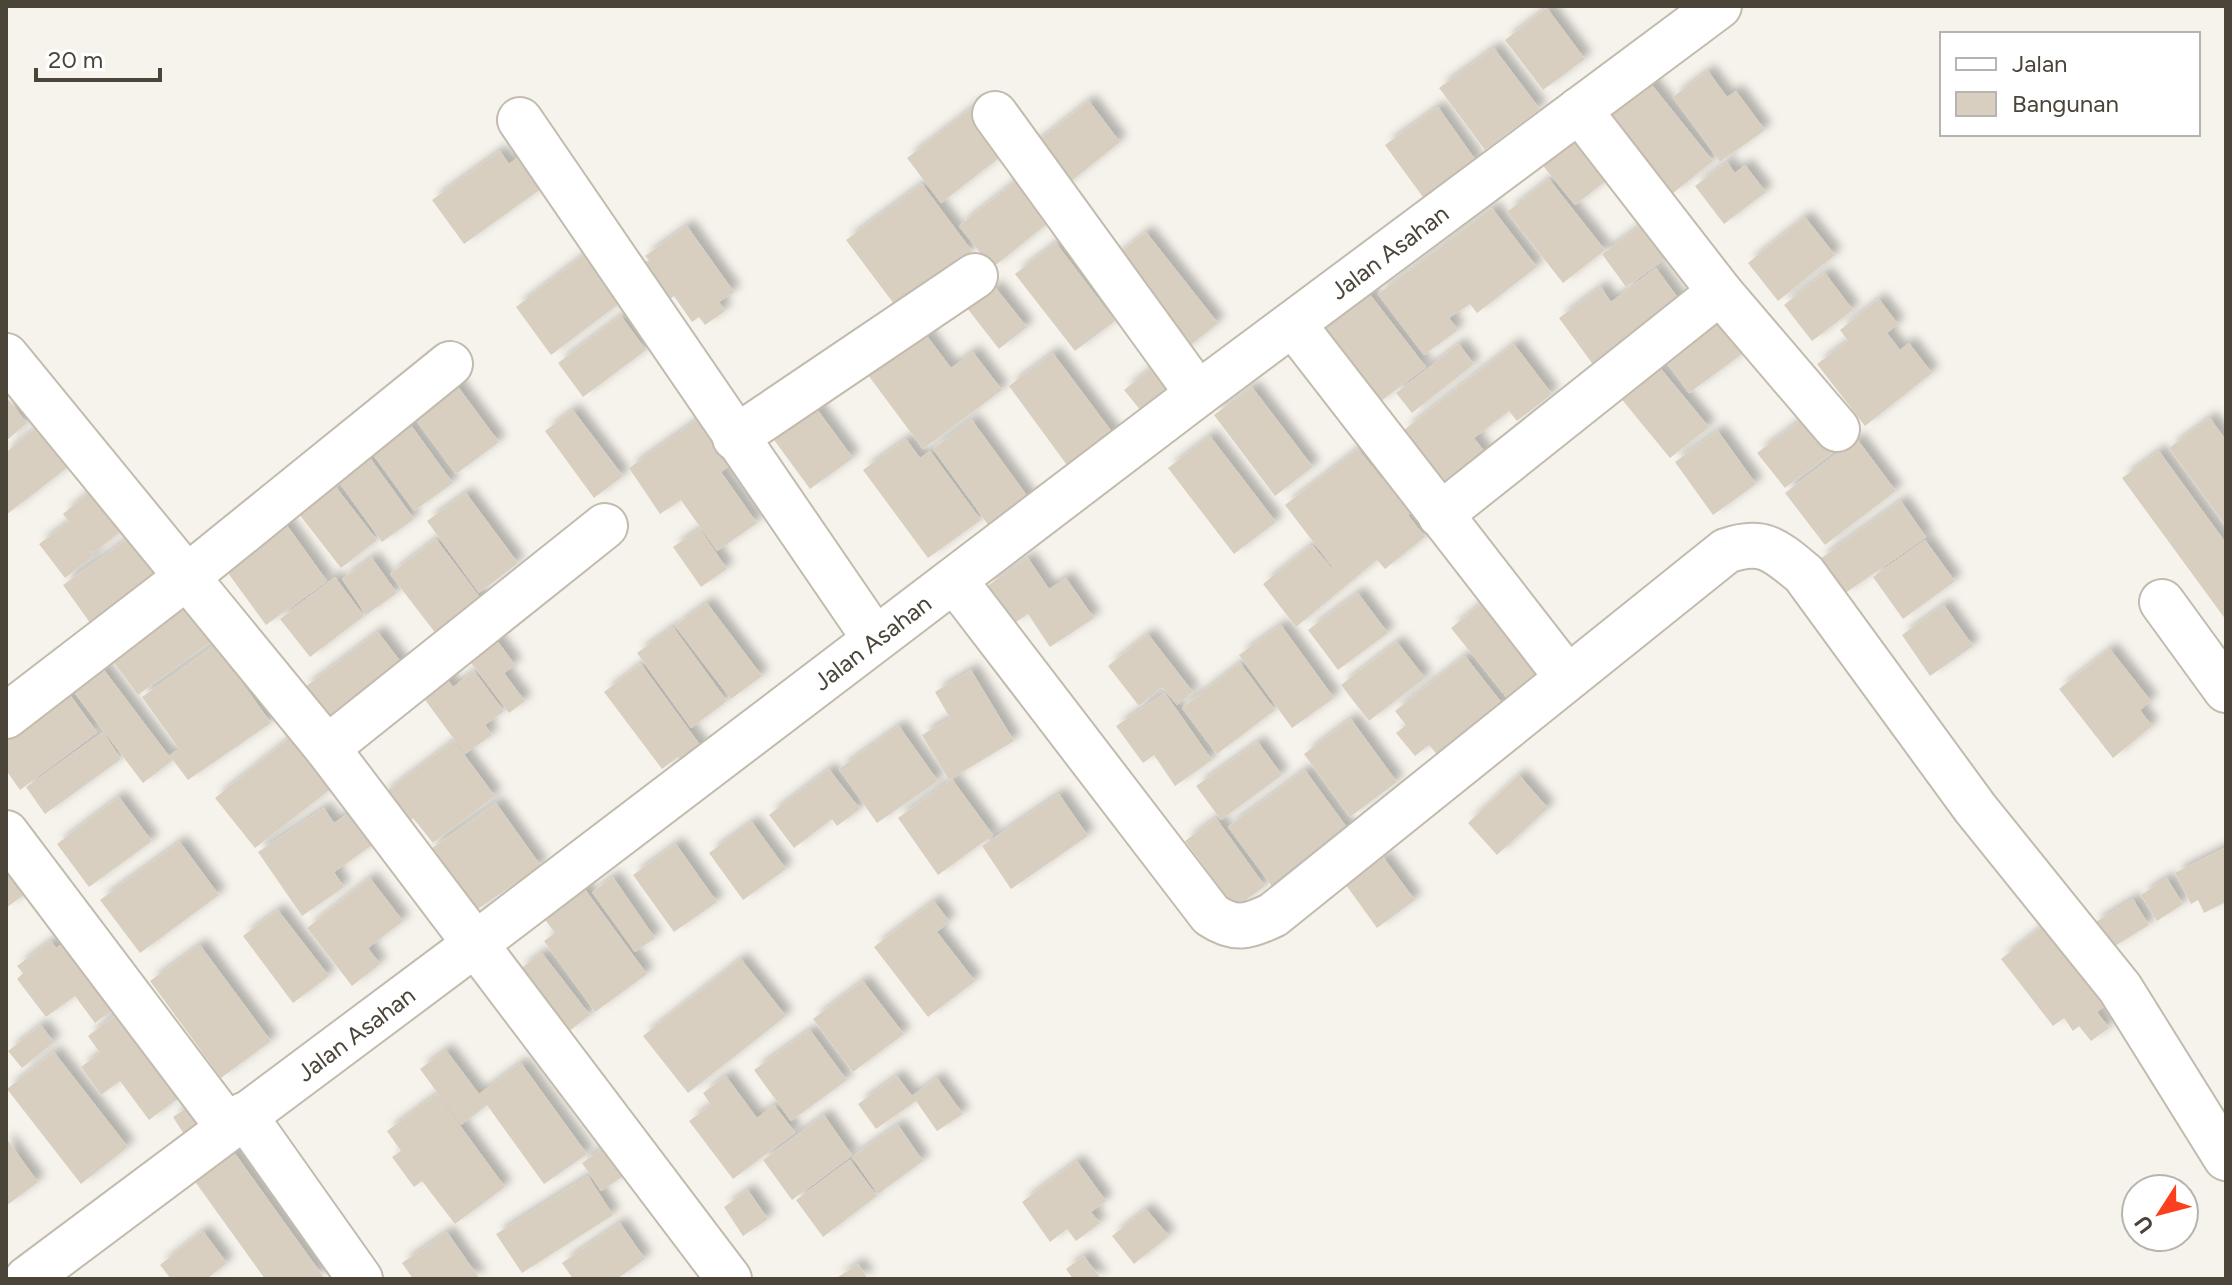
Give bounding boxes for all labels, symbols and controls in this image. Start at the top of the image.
scale bar [36,32,160,82]
legend [1940,32,2200,136]
text: 20 m [48,45,103,74]
text: Jalan [2012,49,2068,78]
text: Bangunan [2012,89,2119,118]
street label: Jalan Asahan [1324,198,1454,305]
street label: Jalan Asahan [807,588,936,696]
street label: Jalan Asahan [291,980,420,1087]
north arrow [2120,1173,2200,1253]
text: U [2129,1210,2160,1239]

